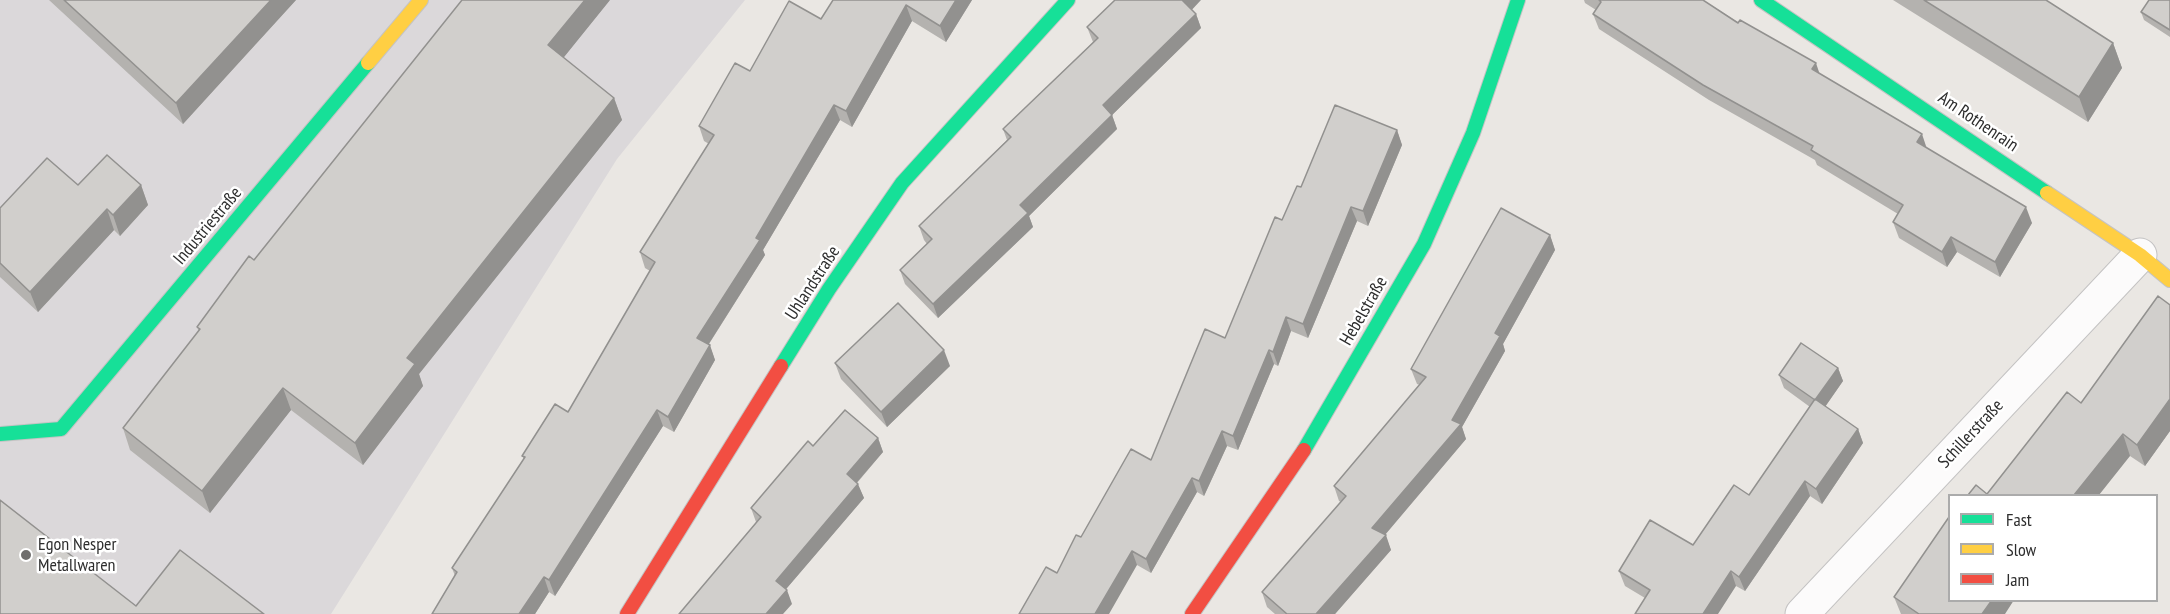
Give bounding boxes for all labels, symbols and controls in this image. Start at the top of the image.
street label: Am Rothenrain [1934,87,2022,157]
street label: Industriestraße [169,183,247,269]
street label: Uhlandstraße [781,242,845,324]
street label: Hebelstraße [1336,273,1392,349]
street label: Schillerstraße [1934,395,2008,473]
legend [1948,494,2158,602]
text: Fast [2006,508,2032,531]
place label: Egon Nesper Metallwaren [38,534,116,576]
text: Slow [2006,538,2036,561]
marker: Egon Nesper Metallwaren [19,548,33,562]
text: Jam [2006,568,2029,591]

